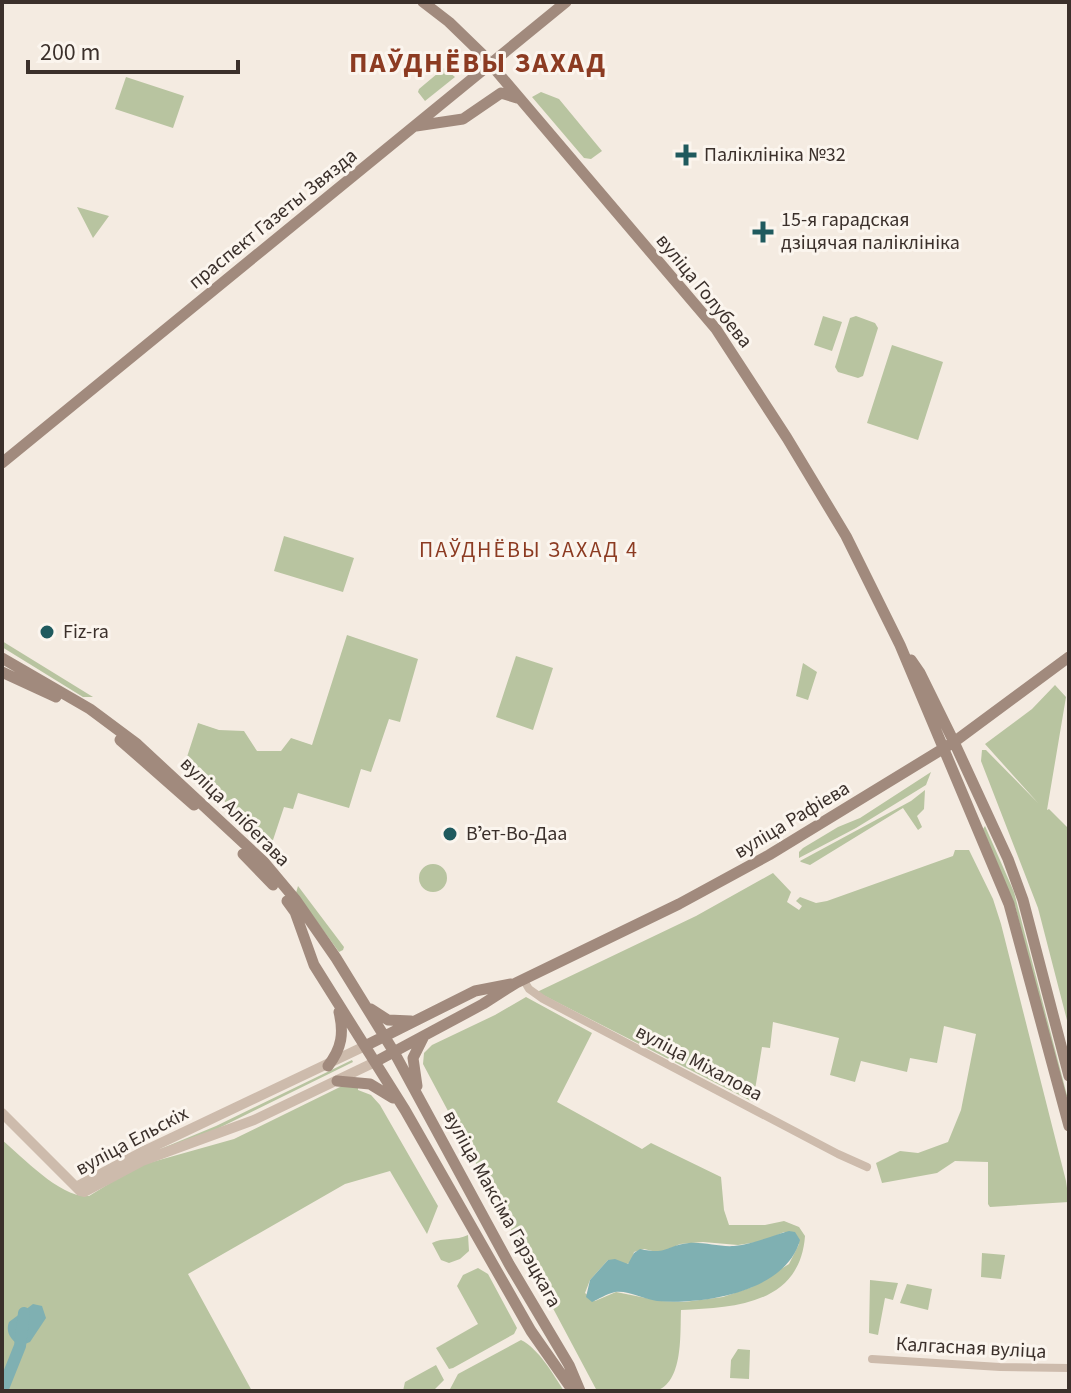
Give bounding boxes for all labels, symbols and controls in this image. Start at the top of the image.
scale bar [28,24,238,74]
text: 200 m [40,35,100,70]
district label: ПАЎДНЁВЫ ЗАХАД [349,43,607,83]
place label: Паліклініка №32 [704,141,846,169]
street label: праспект Газеты Звязда [183,142,363,296]
marker: Паліклініка №32 [675,144,697,166]
place label: 15-я гарадская дзіцячая паліклініка [781,206,960,257]
marker: 15-я гарадская дзіцячая паліклініка [752,221,774,243]
street label: вуліца Голубева [649,228,759,354]
district label: ПАЎДНЁВЫ ЗАХАД 4 [419,534,639,566]
place label: Fiz-ra [63,618,109,646]
marker: Fiz-ra [38,623,56,641]
street label: вуліца Алібегава [174,751,296,873]
street label: вуліца Рафіева [729,774,855,866]
place label: Вʼет-Во-Даа [466,820,567,848]
marker: Вʼет-Во-Даа [441,825,459,843]
street label: вуліца Міхалова [631,1018,767,1108]
street label: вуліца Ельскіх [71,1100,193,1182]
street label: вуліца Максіма Гарэцкага [436,1105,568,1313]
street label: Калгасная вуліца [895,1330,1047,1366]

